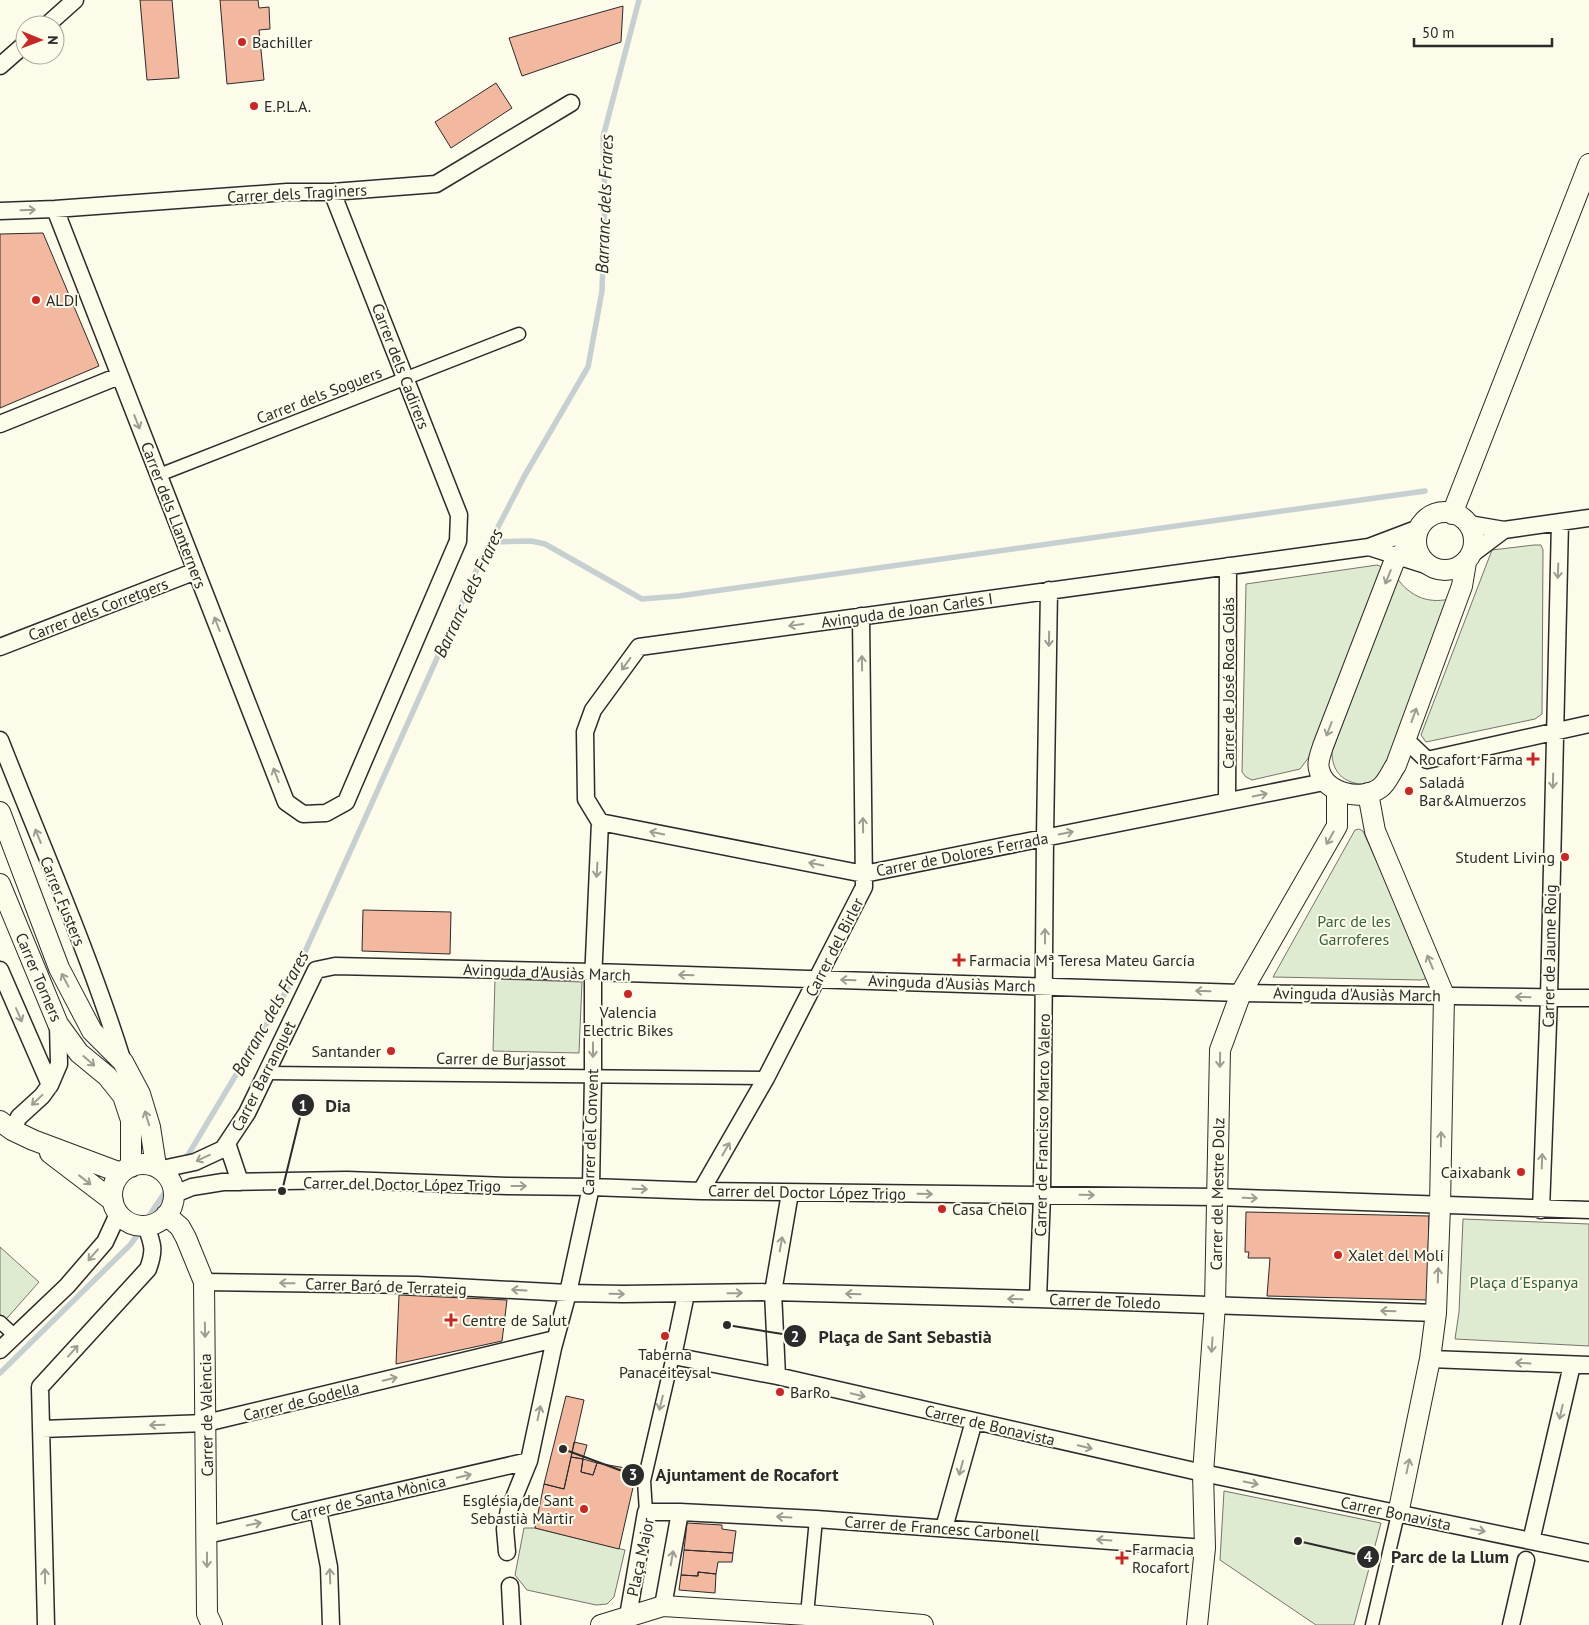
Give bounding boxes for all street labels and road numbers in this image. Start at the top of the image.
street label: Carrer dels Traginers [227,179,368,207]
street label: Carrer dels Cadirers [368,300,434,432]
street label: Carrer dels Soguers [254,362,385,428]
street label: Carrer dels Llanterners [137,439,211,591]
street label: Carrer dels Corretgers [25,573,171,645]
street label: Avinguda de Joan Carles I [820,588,994,632]
street label: Carrer de José Roca Colás [1218,597,1238,769]
street label: Carrer de Dolores Ferrada [874,827,1050,881]
street label: Carrer Fusters [36,853,90,949]
street label: Carrer de Jaume Roig [1538,884,1560,1028]
street label: Carrer del Birler [800,894,868,1000]
street label: Carrer Torners [11,929,67,1025]
street label: Avinguda d'Ausiàs March [463,959,631,985]
street label: Avinguda d'Ausiàs March [868,970,1036,996]
street label: Avinguda d'Ausiàs March [1273,983,1441,1005]
street label: Carrer de Francisco Marco Valero [1030,1013,1054,1237]
street label: Carrer Barranquet [227,1017,300,1135]
street label: Carrer de Burjassot [436,1048,567,1070]
street label: Carrer del Convent [578,1068,602,1196]
street label: Carrer del Mestre Dolz [1206,1117,1228,1271]
street label: Carrer del Doctor López Trigo [303,1172,501,1196]
street label: Carrer del Doctor López Trigo [708,1180,906,1204]
street label: Carrer Baró de Terrateig [305,1273,467,1299]
street label: Carrer de Toledo [1049,1289,1161,1313]
street label: Carrer de València [195,1353,217,1477]
street label: Carrer de Godella [241,1377,361,1425]
street label: Carrer de Bonavista [923,1400,1057,1450]
street label: Carrer de Santa Mònica [288,1470,448,1526]
street label: Carrer Bonavista [1339,1492,1453,1534]
street label: Carrer de Francesc Carbonell [844,1511,1040,1545]
street label: Plaça Major [622,1515,658,1598]

